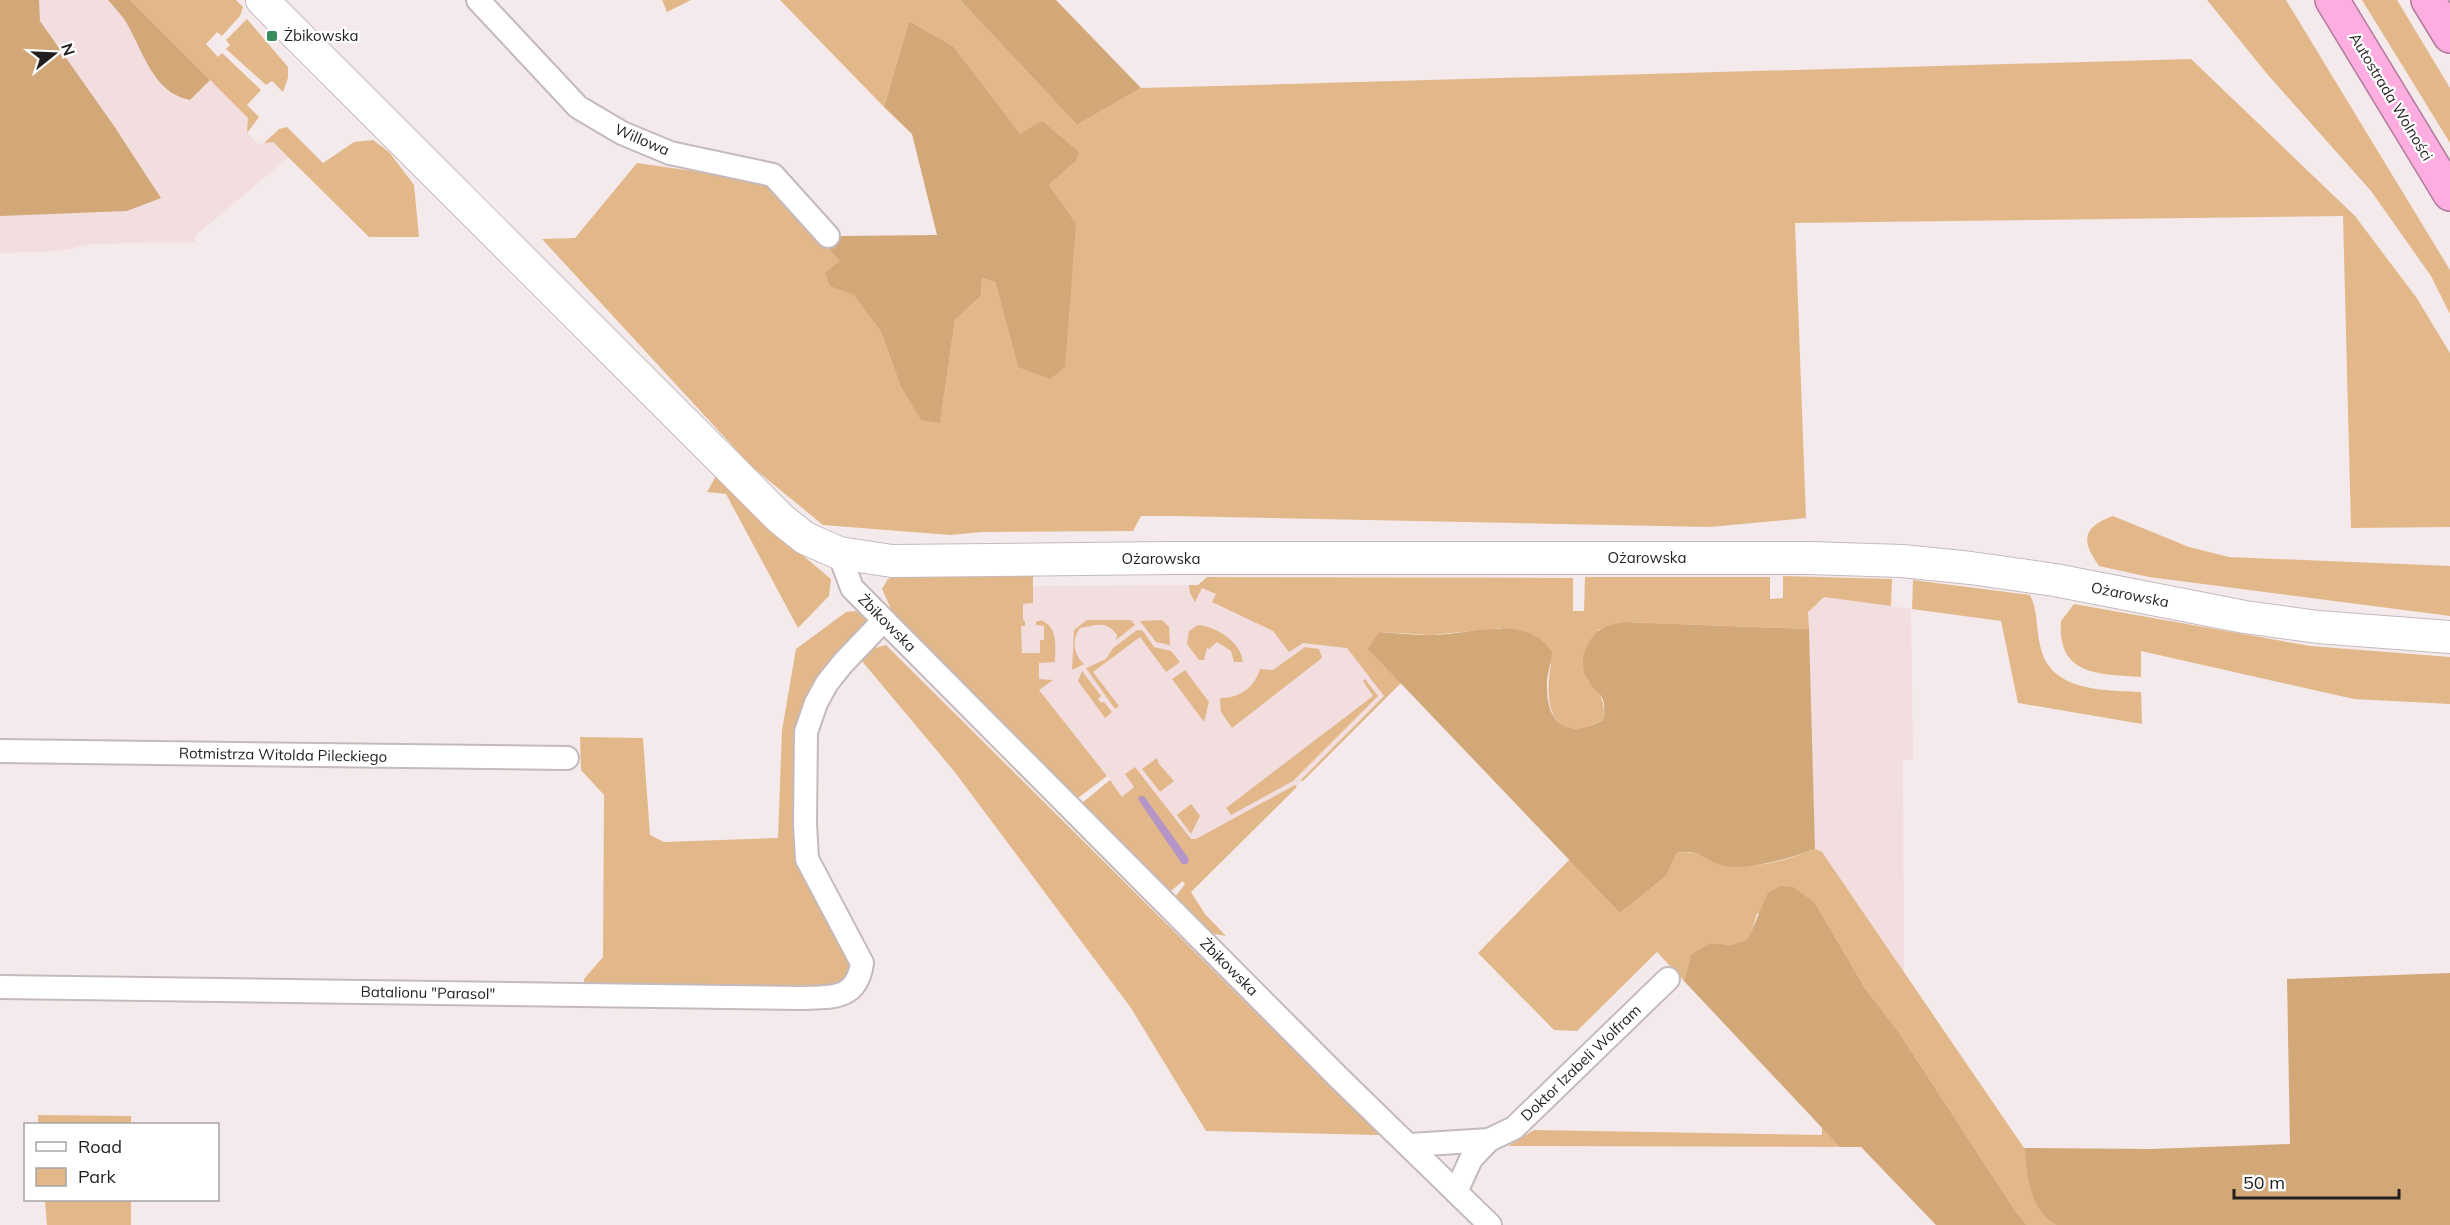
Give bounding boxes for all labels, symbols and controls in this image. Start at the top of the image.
north arrow [24,24,84,84]
place label: Żbikowska [284,26,358,45]
marker: Żbikowska [265,29,279,43]
street label: Autostrada Wolności [2346,29,2437,164]
text: N [57,41,80,58]
street label: Willowa [612,120,672,160]
street label: Ożarowska [1607,548,1687,567]
street label: Ożarowska [1121,549,1201,568]
street label: Ożarowska [2089,578,2171,611]
street label: Żbikowska [854,590,920,656]
street label: Rotmistrza Witolda Pileckiego [179,743,387,766]
street label: Żbikowska [1196,934,1262,1000]
street label: Batalionu "Parasol" [361,982,495,1003]
street label: Doktor Izabeli Wolfram [1517,1000,1645,1125]
legend [24,1123,219,1201]
text: Road [78,1135,122,1158]
scale bar [2234,1162,2399,1200]
text: Park [78,1165,117,1188]
text: 50 m [2243,1171,2285,1194]

